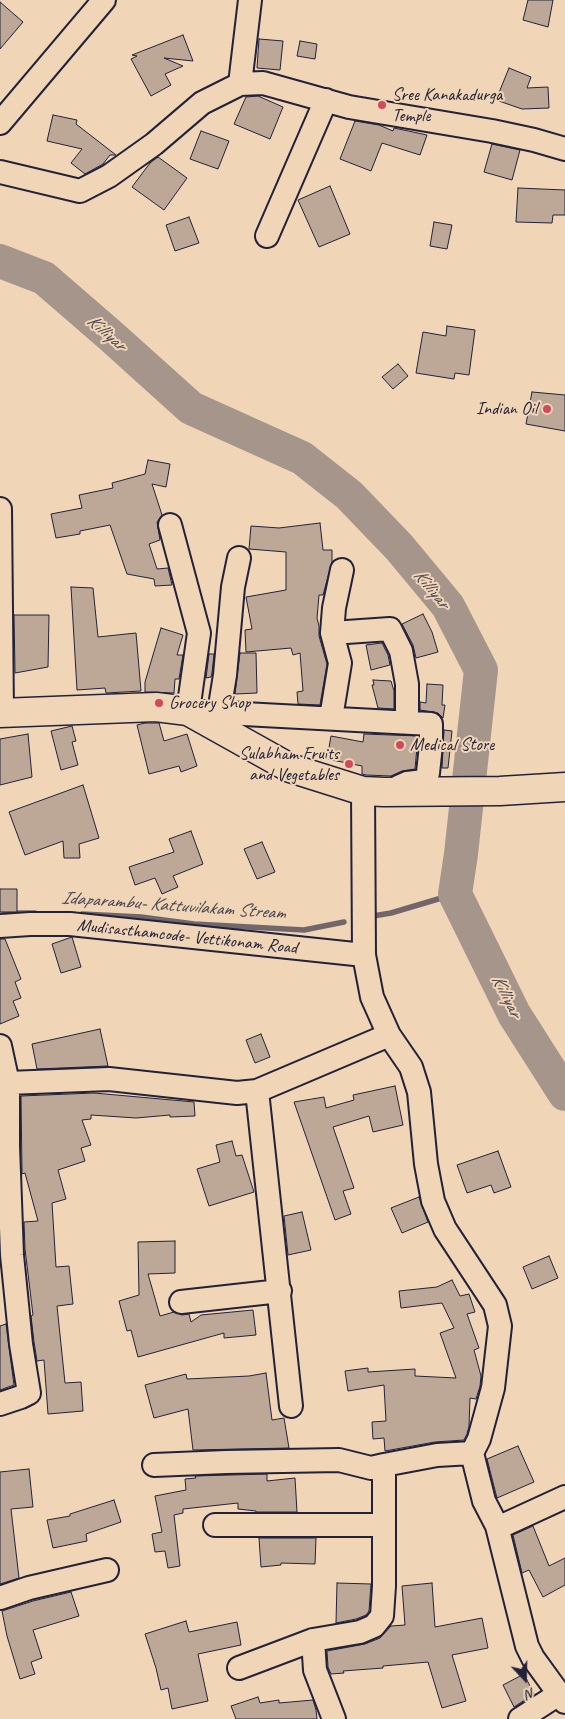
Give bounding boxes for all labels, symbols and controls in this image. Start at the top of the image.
place label: Sree Kanakadurga Temple [392,84,502,126]
marker: Sree Kanakadurga Temple [376,99,388,111]
water label: Killiyar [82,310,130,356]
place label: Indian Oil [476,398,537,420]
marker: Indian Oil [541,403,553,415]
water label: Killiyar [408,565,454,613]
place label: Grocery Shop [169,692,250,714]
marker: Grocery Shop [153,697,165,709]
place label: Medical Store [410,734,494,756]
marker: Medical Store [394,739,406,751]
place label: Sulabham Fruits and Vegetables [239,743,339,786]
marker: Sulabham Fruits and Vegetables [343,758,355,770]
water label: Idaparambu- Kattuvilakam Stream [60,887,286,925]
street label: Mudisasthamcode- Vettikonam Road [76,915,298,959]
water label: Killiyar [486,971,526,1021]
north arrow [500,1654,550,1704]
text: N [523,1684,538,1703]

